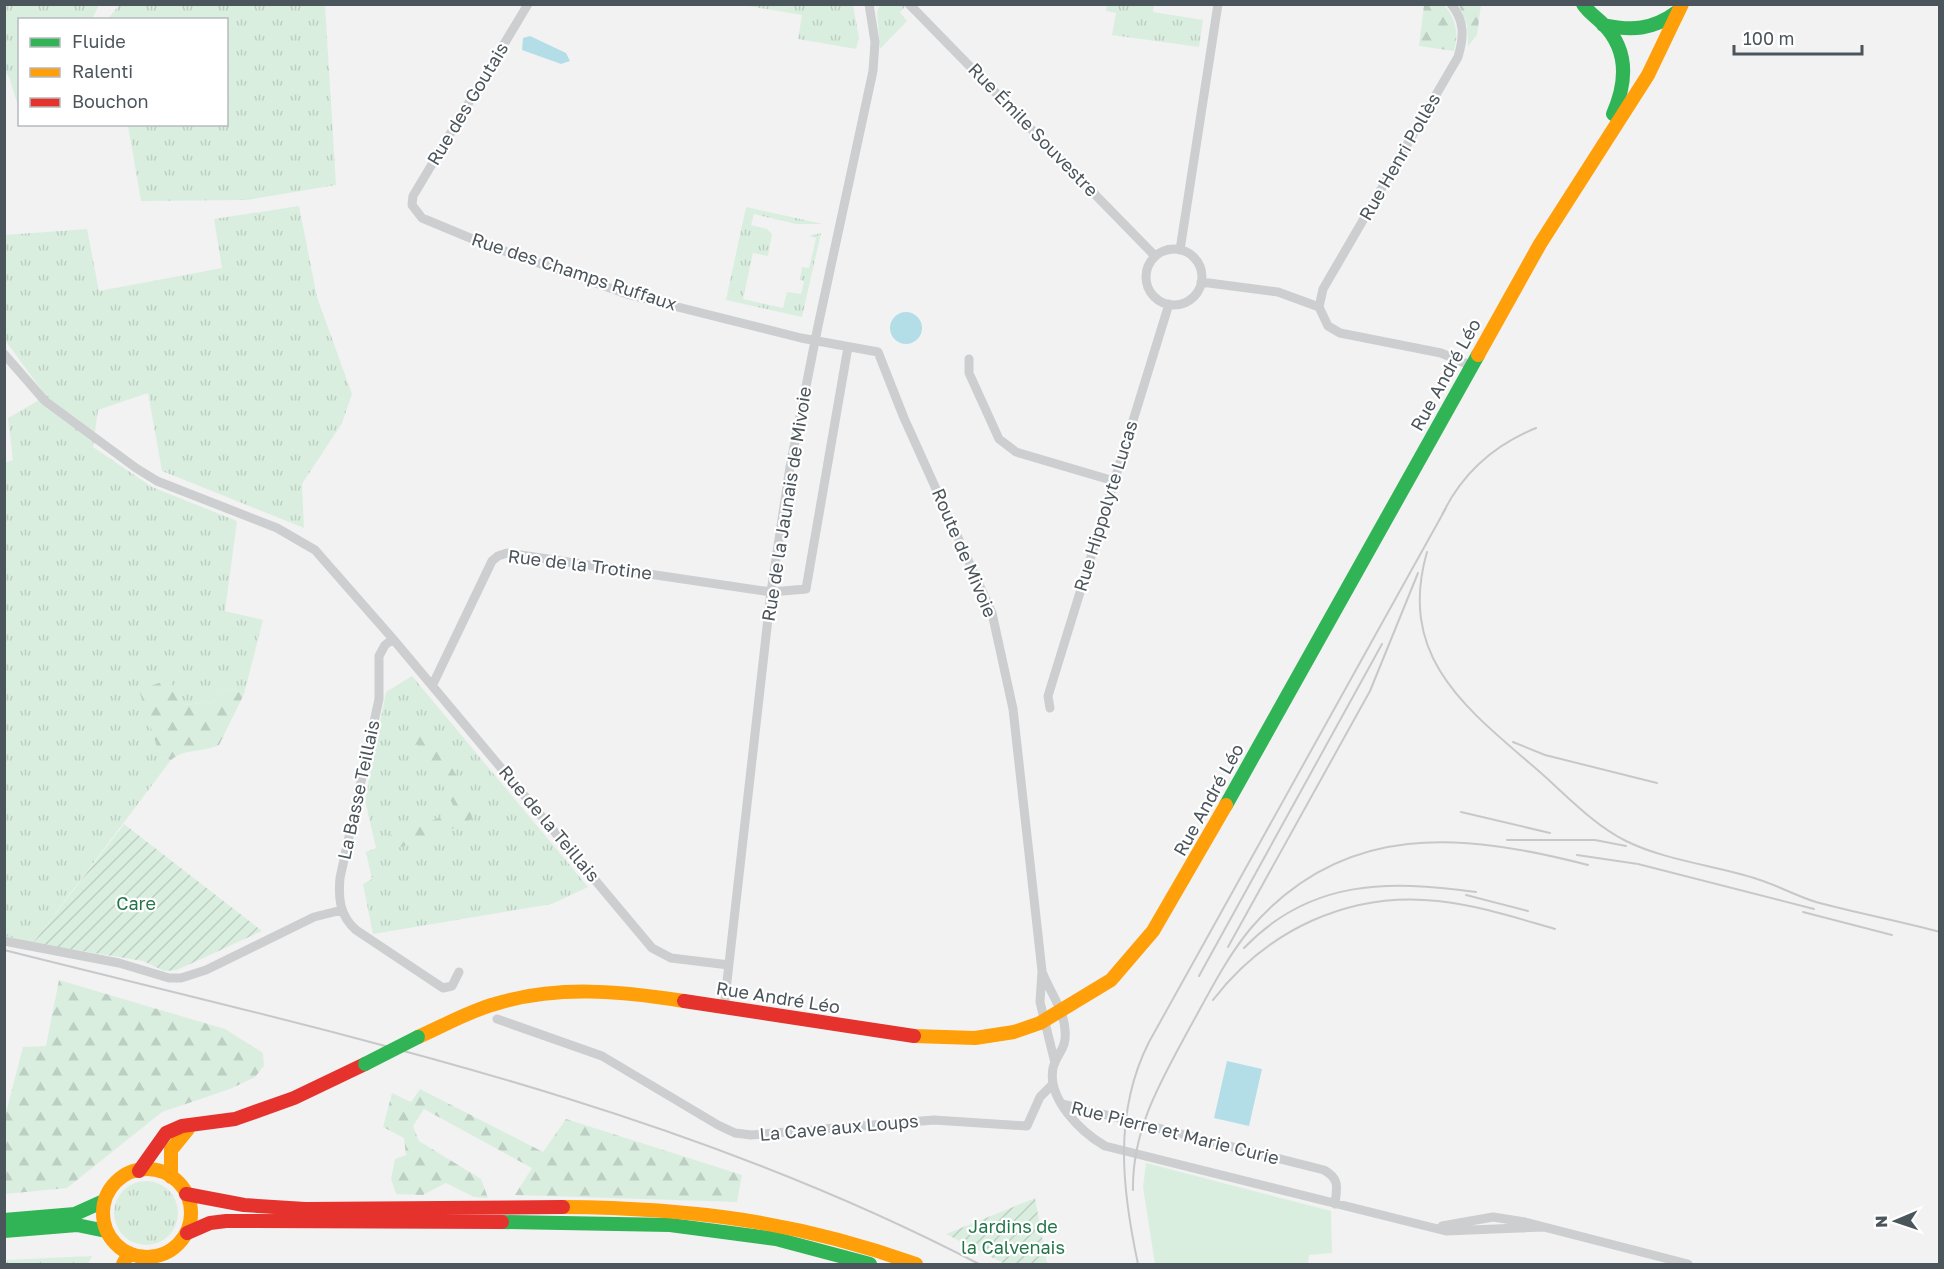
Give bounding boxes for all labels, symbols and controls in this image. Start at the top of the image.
legend [18,18,228,126]
scale bar [1734,18,1862,56]
text: 100 m [1743,27,1794,49]
text: Fluide [72,30,126,52]
street label: Rue des Goutais [422,38,512,169]
street label: Rue Émile Souvestre [964,58,1103,201]
text: Ralenti [72,60,133,82]
street label: Rue Henri Pollès [1354,89,1444,224]
text: Bouchon [72,90,149,112]
street label: Rue des Champs Ruffaux [469,227,680,315]
street label: Rue André Léo [1405,315,1485,435]
street label: Rue de la Jaunais de Mivoie [757,385,815,623]
street label: Rue Hippolyte Lucas [1069,418,1142,594]
street label: Route de Mivoie [928,485,1002,620]
street label: Rue de la Trotine [507,544,653,584]
street label: La Basse Teillais [332,718,384,862]
street label: Rue André Léo [1168,740,1248,860]
street label: Rue de la Teillais [495,761,605,886]
park label: Care [116,892,156,914]
street label: Rue André Léo [715,976,842,1018]
street label: Rue Pierre et Marie Curie [1069,1096,1282,1169]
street label: La Cave aux Loups [758,1109,919,1145]
north arrow [1866,1191,1926,1251]
park label: Jardins de la Calvenais [961,1215,1065,1258]
text: N [1871,1215,1891,1228]

